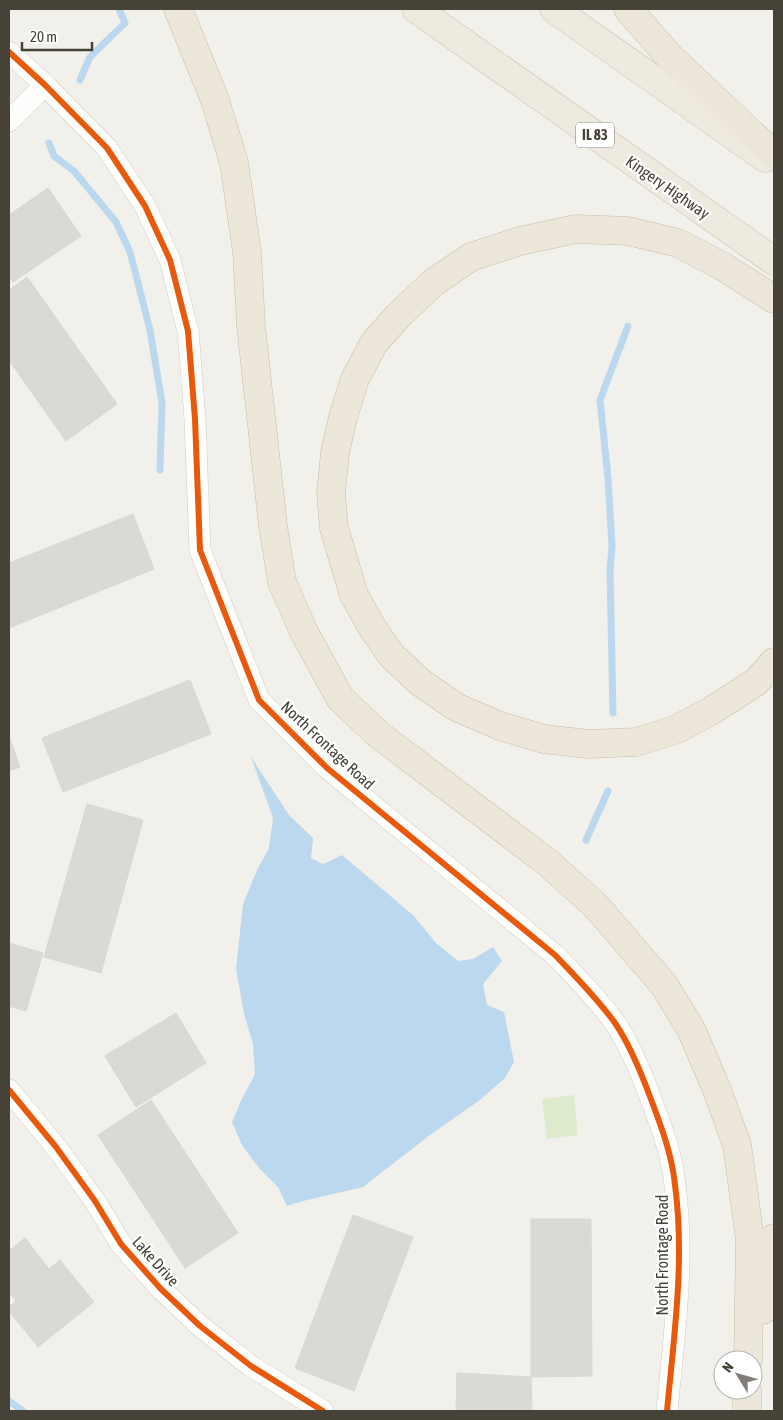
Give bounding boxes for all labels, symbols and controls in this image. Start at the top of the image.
scale bar [22,20,92,52]
text: 20 m [30,28,57,45]
road number: IL 83 [576,122,614,148]
street label: Kingery Highway [622,152,713,223]
street label: North Frontage Road [277,697,378,794]
street label: North Frontage Road [653,1195,672,1315]
street label: Lake Drive [129,1232,183,1290]
north arrow [713,1350,763,1400]
text: N [719,1359,736,1375]

